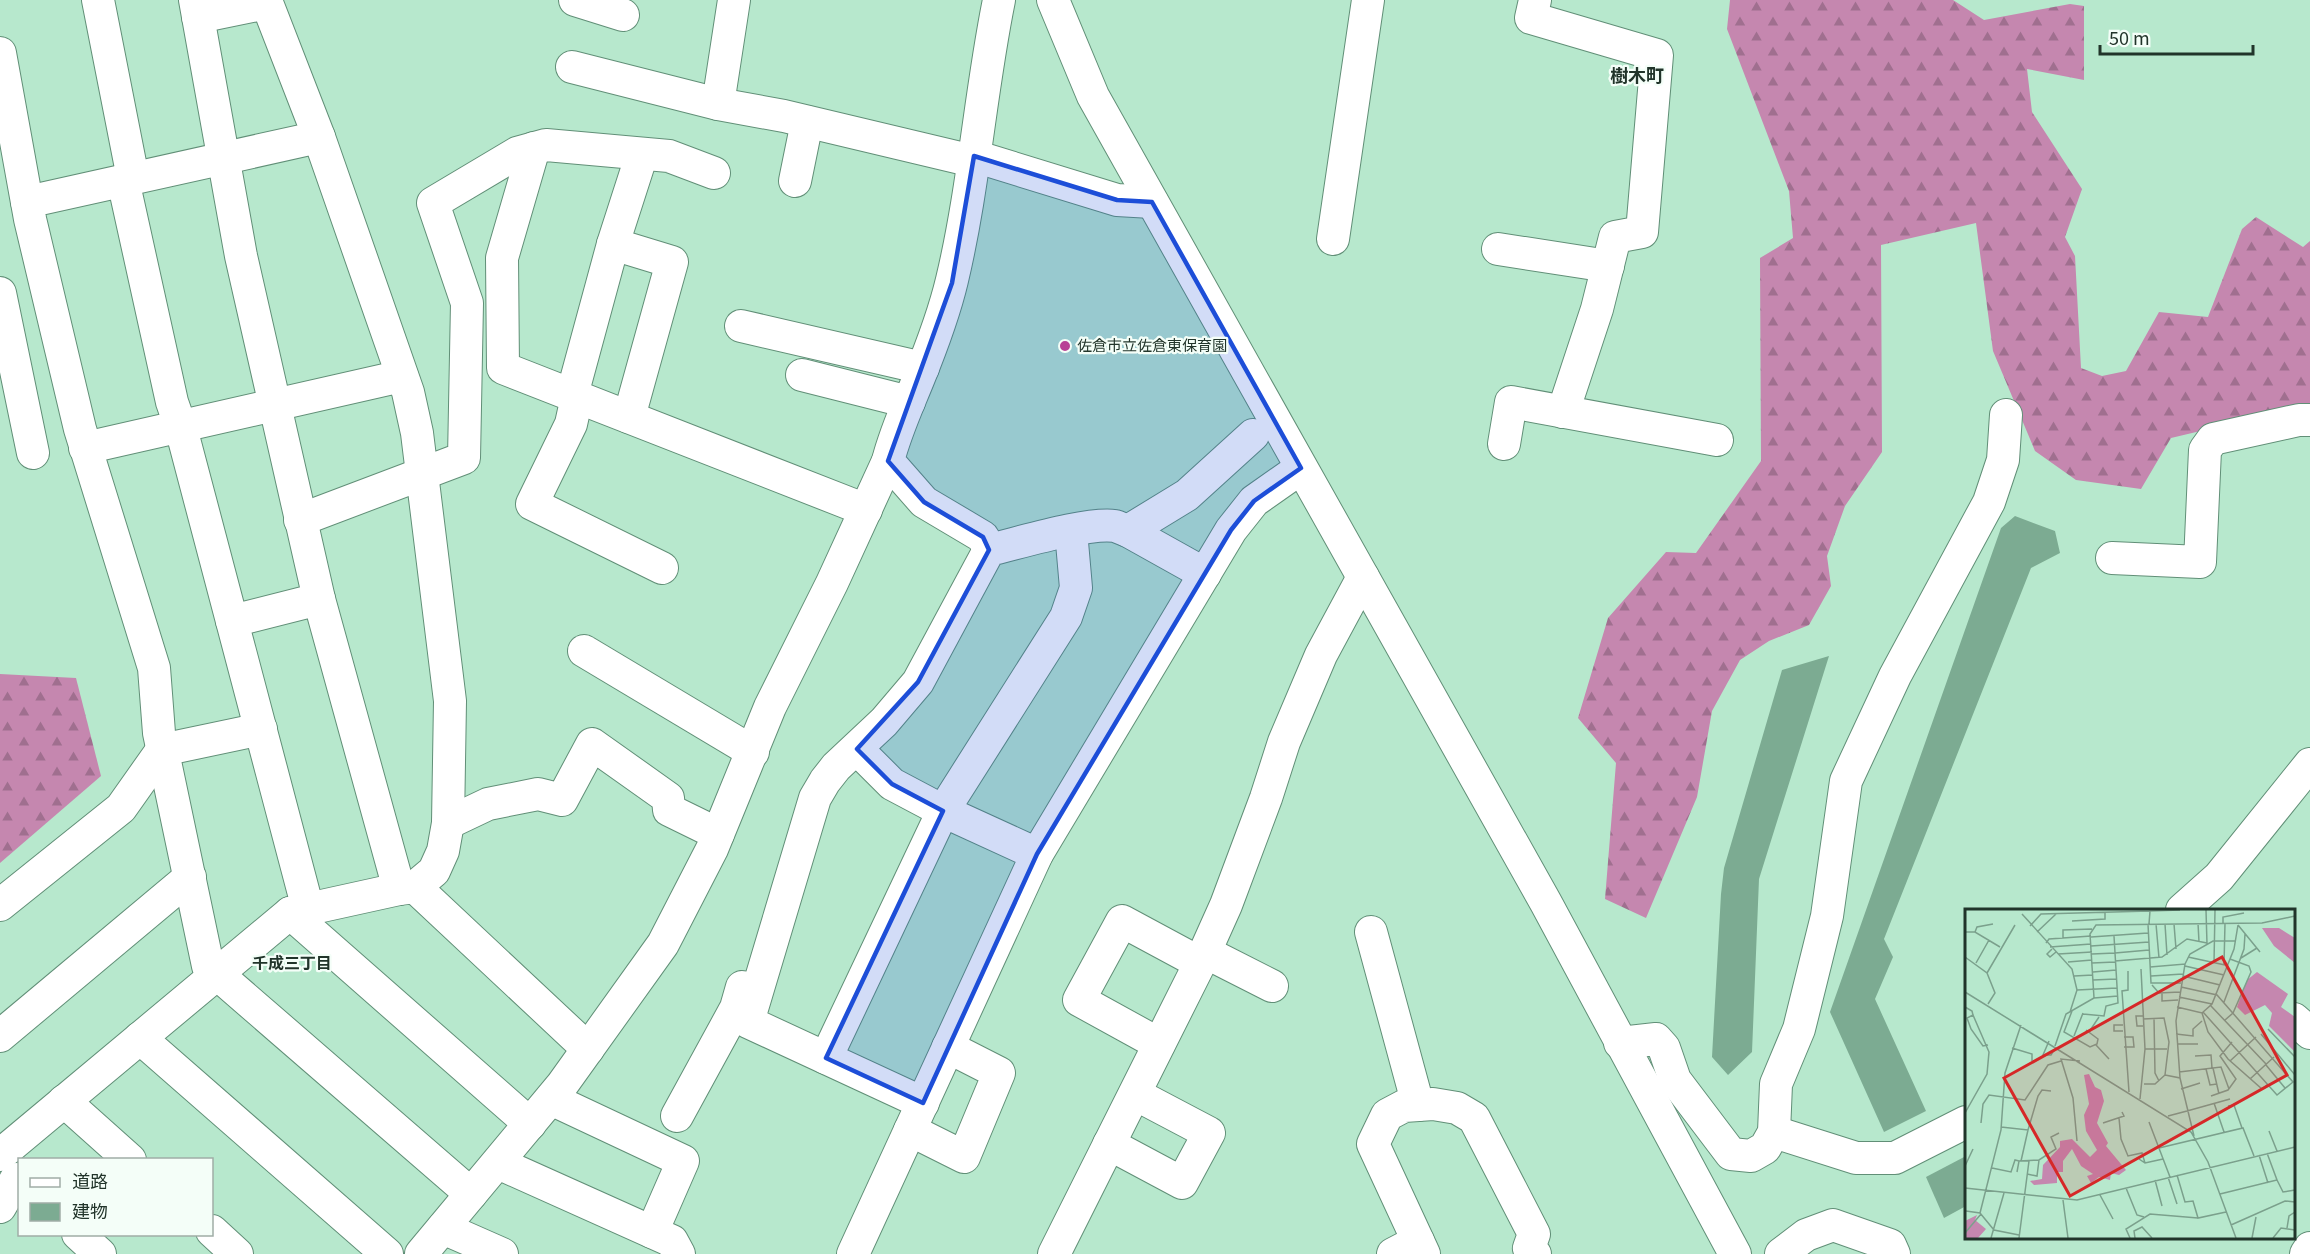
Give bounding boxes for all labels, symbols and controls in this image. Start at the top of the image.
scale bar [2100,18,2253,56]
text: 50 m [2109,24,2150,50]
district label: 樹木町 [1610,61,1664,87]
place label: 佐倉市立佐倉東保育園 [1077,334,1227,355]
marker: 佐倉市立佐倉東保育園 [1058,339,1072,353]
inset map [1965,909,2295,1239]
district label: 千成三丁目 [252,950,332,974]
legend [18,1158,213,1236]
text: 道路 [72,1167,108,1193]
text: 建物 [72,1197,108,1223]

